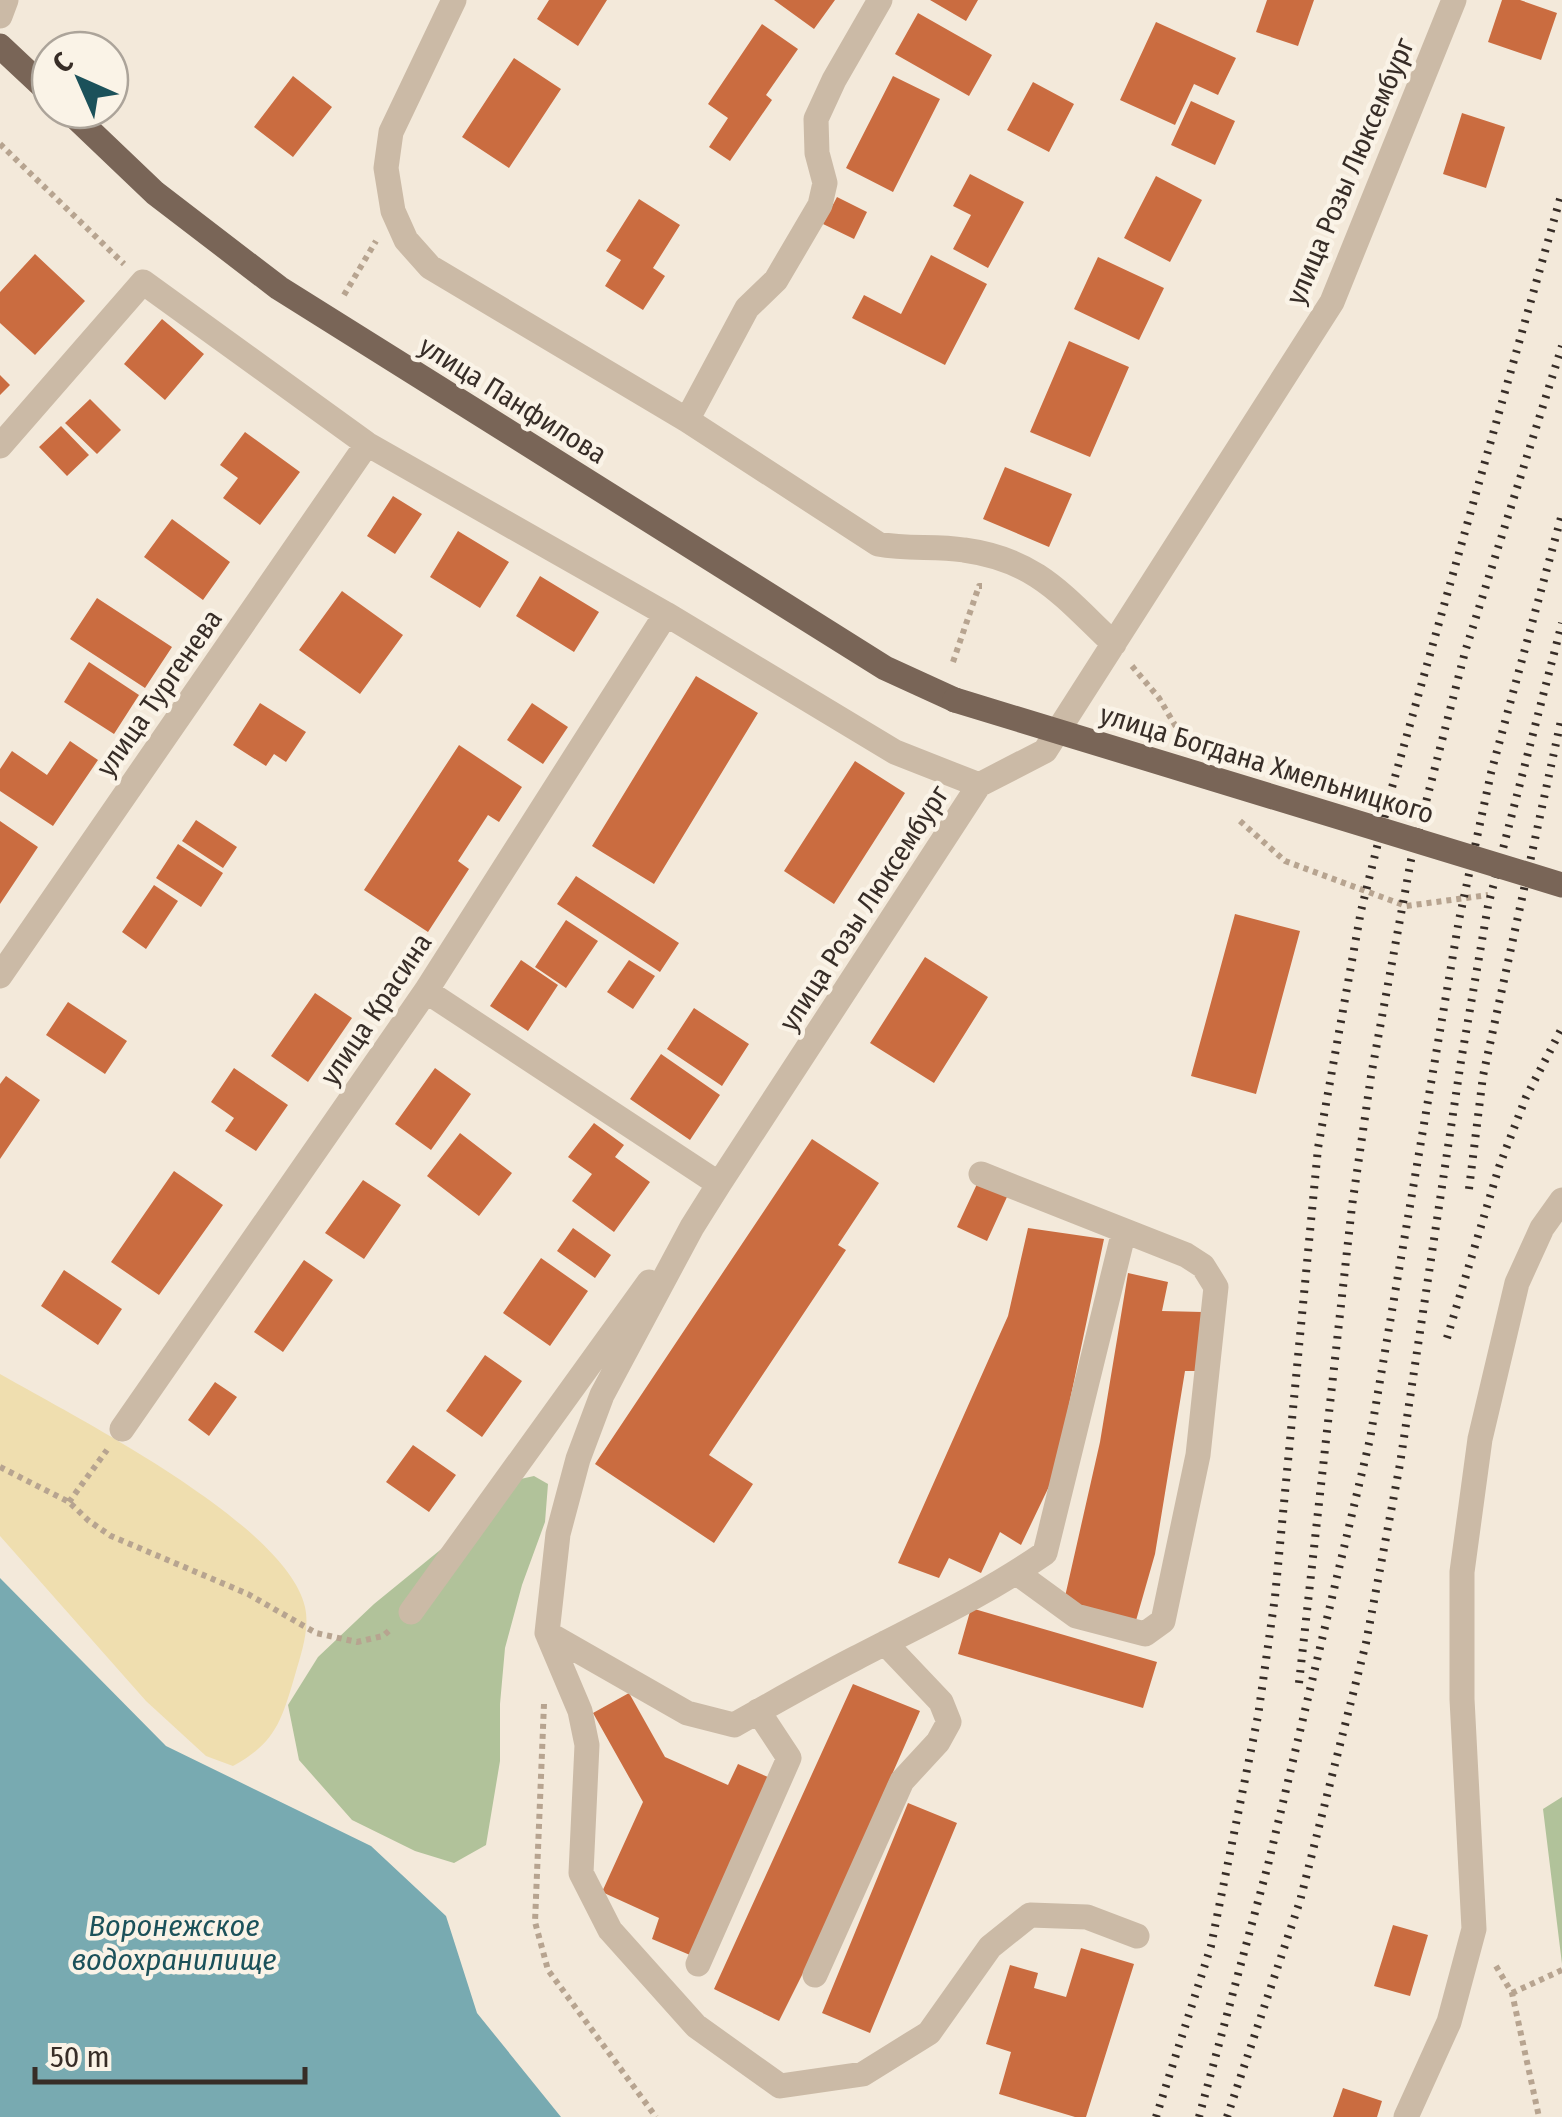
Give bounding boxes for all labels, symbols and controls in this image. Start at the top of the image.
north arrow [30,30,130,130]
street label: улица Розы Люксембург [1279,33,1421,309]
text: С [46,46,80,80]
street label: улица Панфилова [413,329,613,471]
street label: улица Тургенева [89,603,229,783]
street label: улица Богдана Хмельницкого [1096,697,1438,831]
street label: улица Розы Люксембург [772,779,956,1037]
street label: улица Красина [313,927,439,1091]
water label: Воронежское водохранилище [72,1908,277,1978]
scale bar [35,2022,305,2084]
text: 50 m [50,2039,110,2075]

